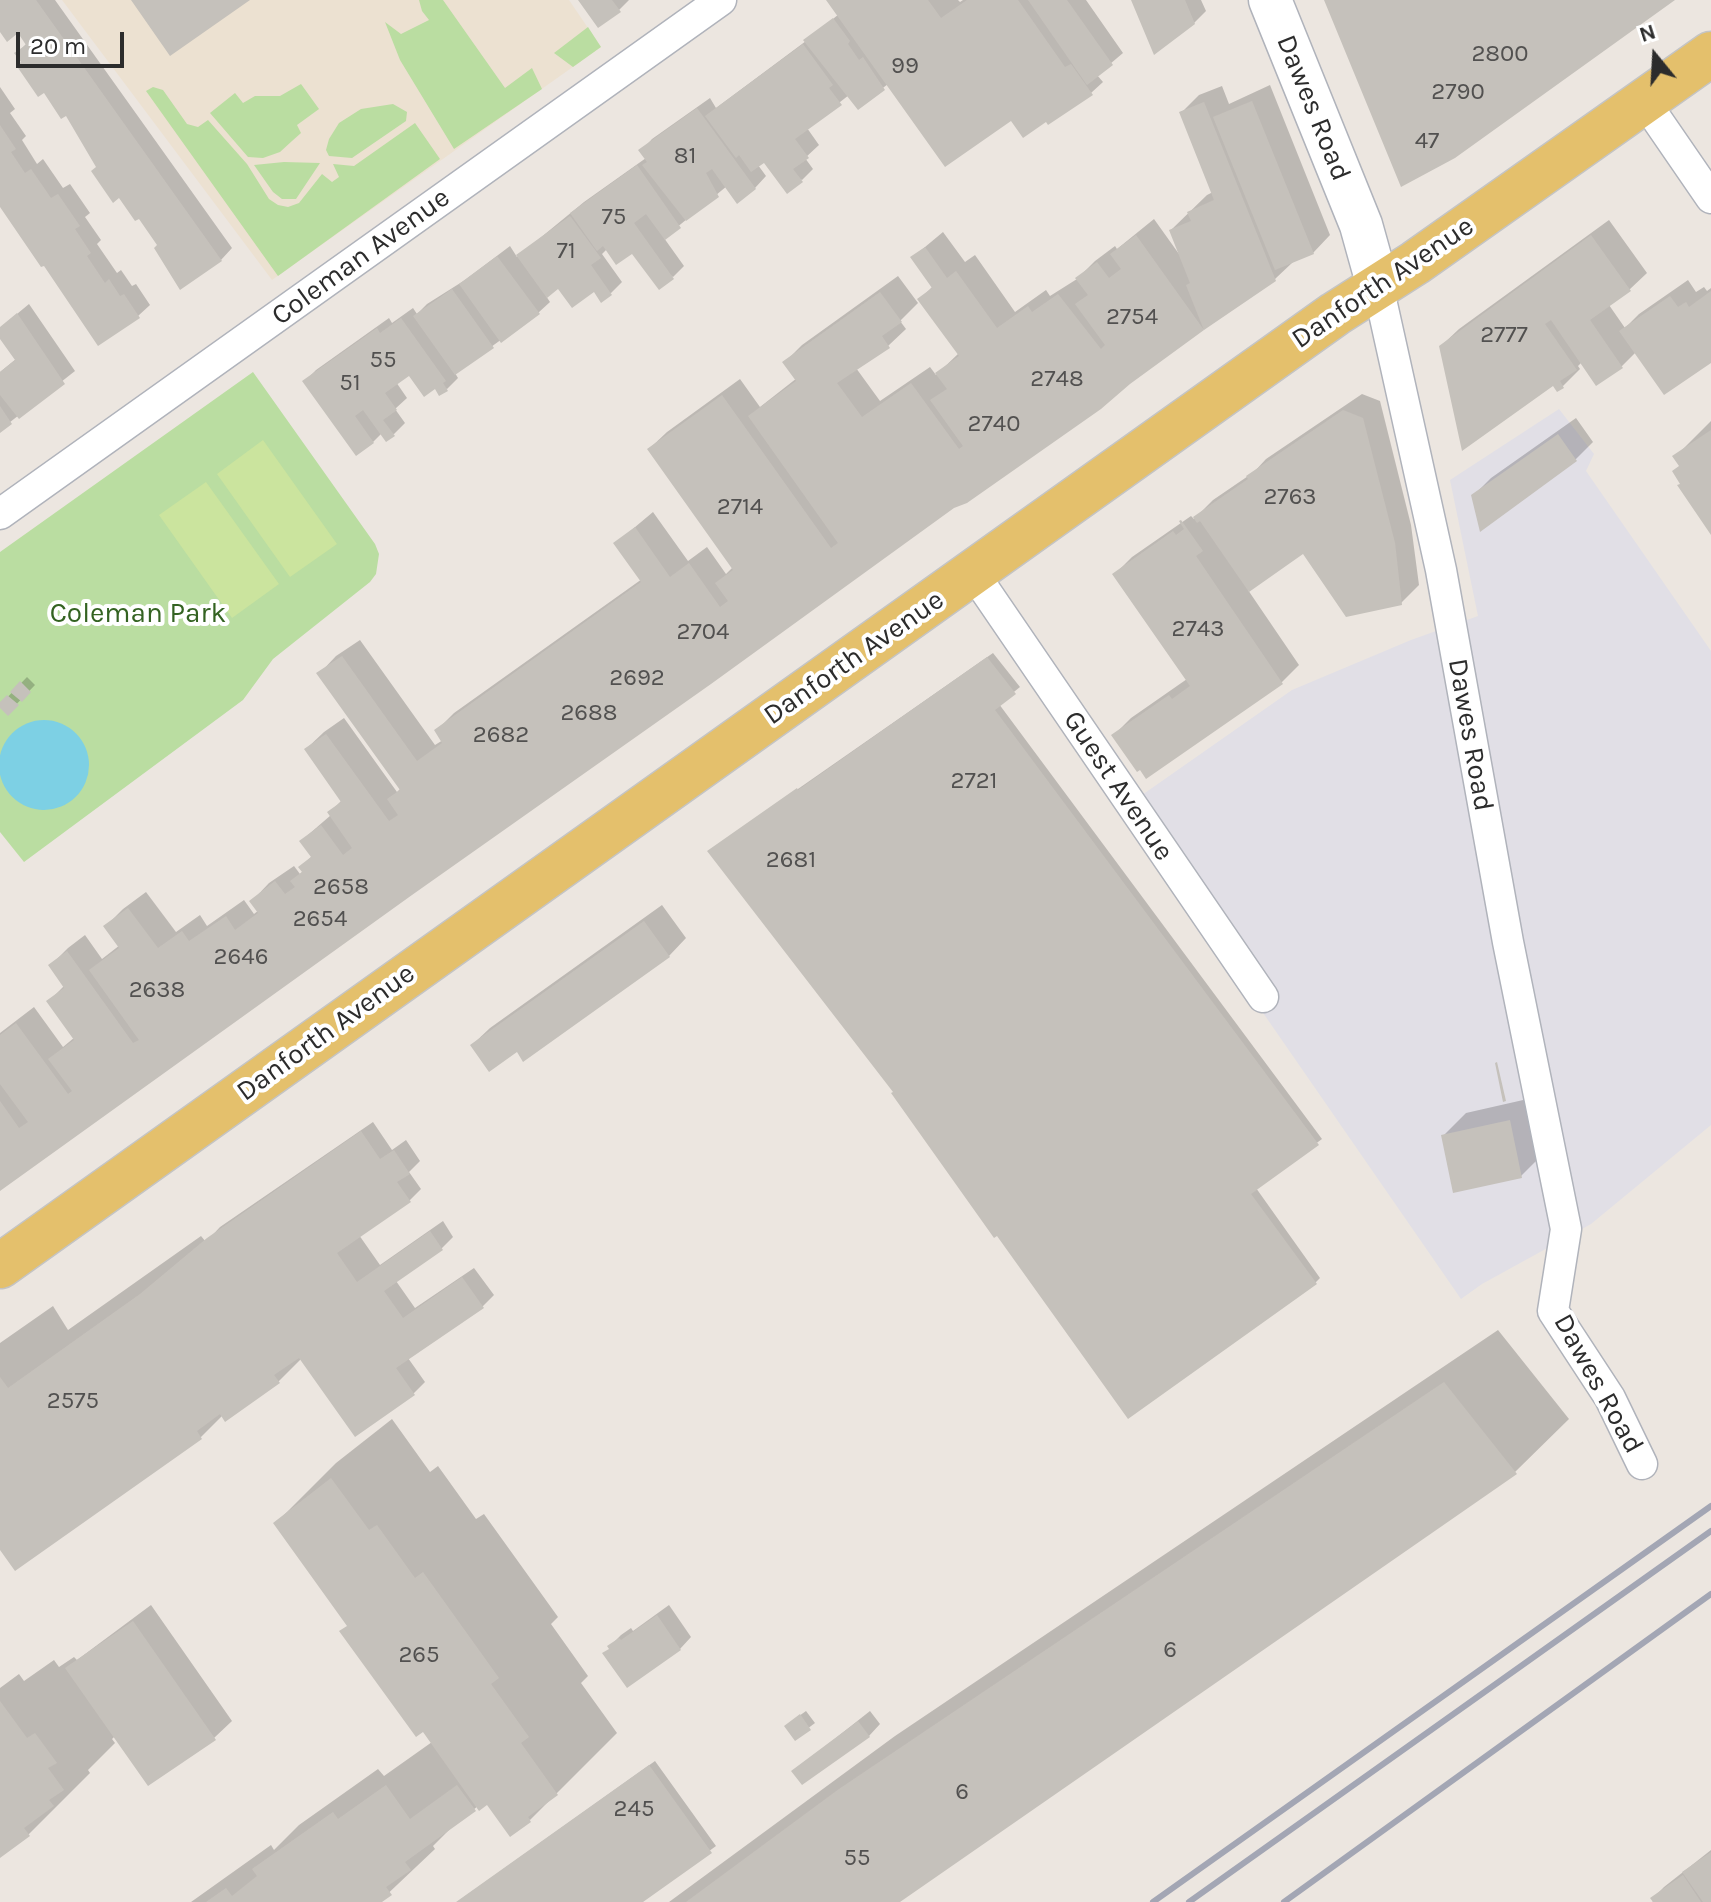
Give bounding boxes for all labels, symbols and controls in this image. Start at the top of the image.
scale bar [20,16,128,66]
north arrow [1615,16,1695,96]
text: N [1636,18,1659,48]
street label: Dawes Road [1269,30,1357,186]
text: 20 m [30,32,86,60]
house number: 2800 [1471,40,1529,68]
house number: 99 [891,52,919,80]
house number: 2790 [1431,78,1485,106]
house number: 47 [1415,127,1439,155]
house number: 81 [674,142,696,170]
street label: Coleman Avenue [265,181,457,333]
house number: 75 [602,203,626,231]
street label: Danforth Avenue [1286,210,1480,356]
house number: 71 [556,237,576,265]
house number: 2754 [1106,303,1158,331]
house number: 2777 [1480,321,1528,349]
house number: 55 [369,346,397,374]
house number: 2748 [1030,365,1084,393]
house number: 51 [339,369,361,397]
house number: 2740 [968,410,1020,438]
house number: 2763 [1263,483,1317,511]
house number: 2714 [717,493,763,521]
street label: Danforth Avenue [758,583,950,733]
park label: Coleman Park [50,597,226,631]
house number: 2743 [1172,615,1224,643]
house number: 2704 [677,618,729,646]
street label: Dawes Road [1440,656,1500,814]
house number: 2692 [609,664,665,692]
house number: 2688 [560,699,618,727]
street label: Guest Avenue [1056,705,1180,867]
house number: 2682 [473,721,529,749]
house number: 2721 [950,767,998,795]
house number: 2681 [766,846,816,874]
house number: 2658 [313,873,369,901]
house number: 2654 [293,905,347,933]
house number: 2646 [214,943,268,971]
street label: Danforth Avenue [230,957,422,1109]
house number: 2638 [129,976,185,1004]
street label: Dawes Road [1546,1308,1650,1460]
house number: 2575 [47,1387,99,1415]
house number: 6 [1163,1636,1177,1664]
house number: 265 [398,1641,440,1669]
house number: 6 [955,1778,969,1806]
house number: 245 [614,1795,654,1823]
house number: 55 [843,1844,871,1872]

